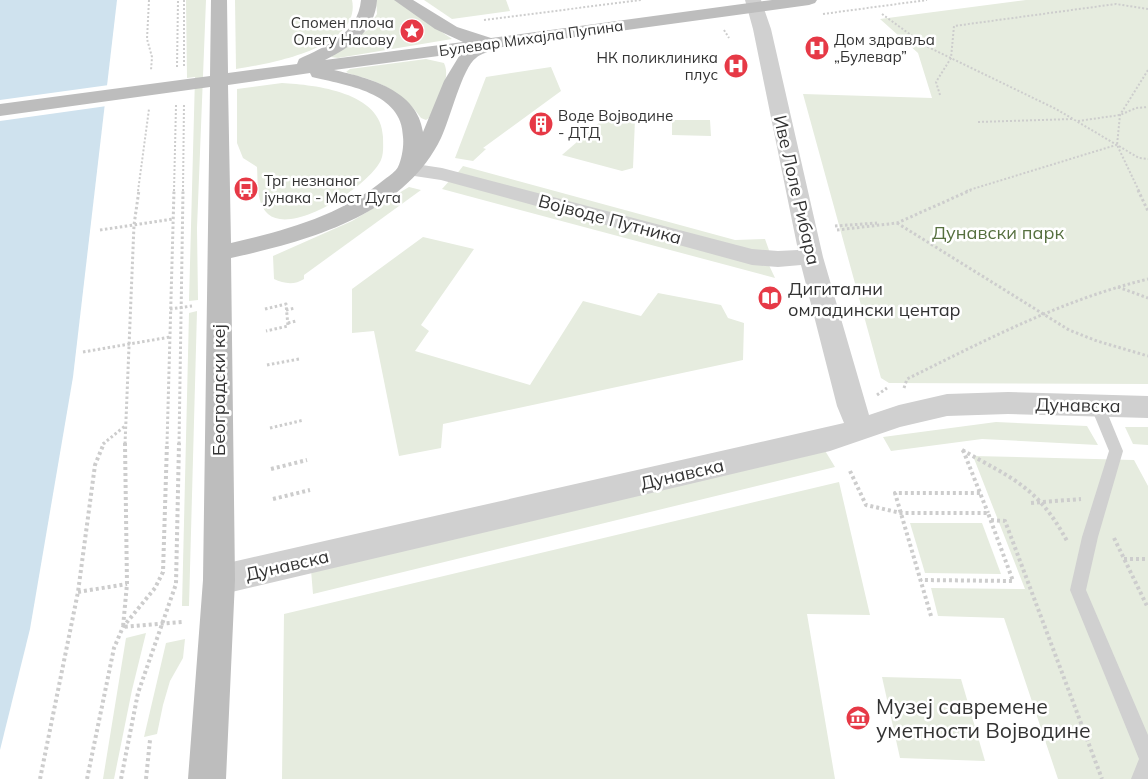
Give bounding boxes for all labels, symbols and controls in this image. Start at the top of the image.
place label: Спомен плоча Олегу Насову [291,13,394,49]
street label: Булевар Михајла Пупина [438,16,624,60]
place icon: Спомен плоча Олегу Насову [399,18,425,44]
place label: Дом здравља „Булевар” [834,30,935,66]
hospital icon: Дом здравља „Булевар” [804,35,830,61]
place label: НК поликлиника плус [597,48,718,84]
hospital icon: НК поликлиника плус [723,53,749,79]
place label: Воде Војводине - ДТД [558,106,673,142]
building icon: Воде Војводине - ДТД [528,111,554,137]
street label: Иве Лоле Рибара [769,113,825,267]
place label: Трг незнаног јунака - Мост Дуга [263,171,401,207]
bus stop icon: Трг незнаног јунака - Мост Дуга [233,176,259,202]
street label: Војводе Путника [536,189,684,249]
park label: Дунавски парк [932,221,1064,244]
place label: Дигитални омладински центар [788,277,961,321]
library icon: Дигитални омладински центар [757,285,783,311]
street label: Београдски кеј [207,324,230,456]
street label: Дунавска [1035,393,1121,417]
street label: Дунавска [638,453,726,495]
street label: Дунавска [243,544,331,586]
place label: Музеј савремене уметности Војводине [876,693,1091,743]
museum icon: Музеј савремене уметности Војводине [845,705,871,731]

